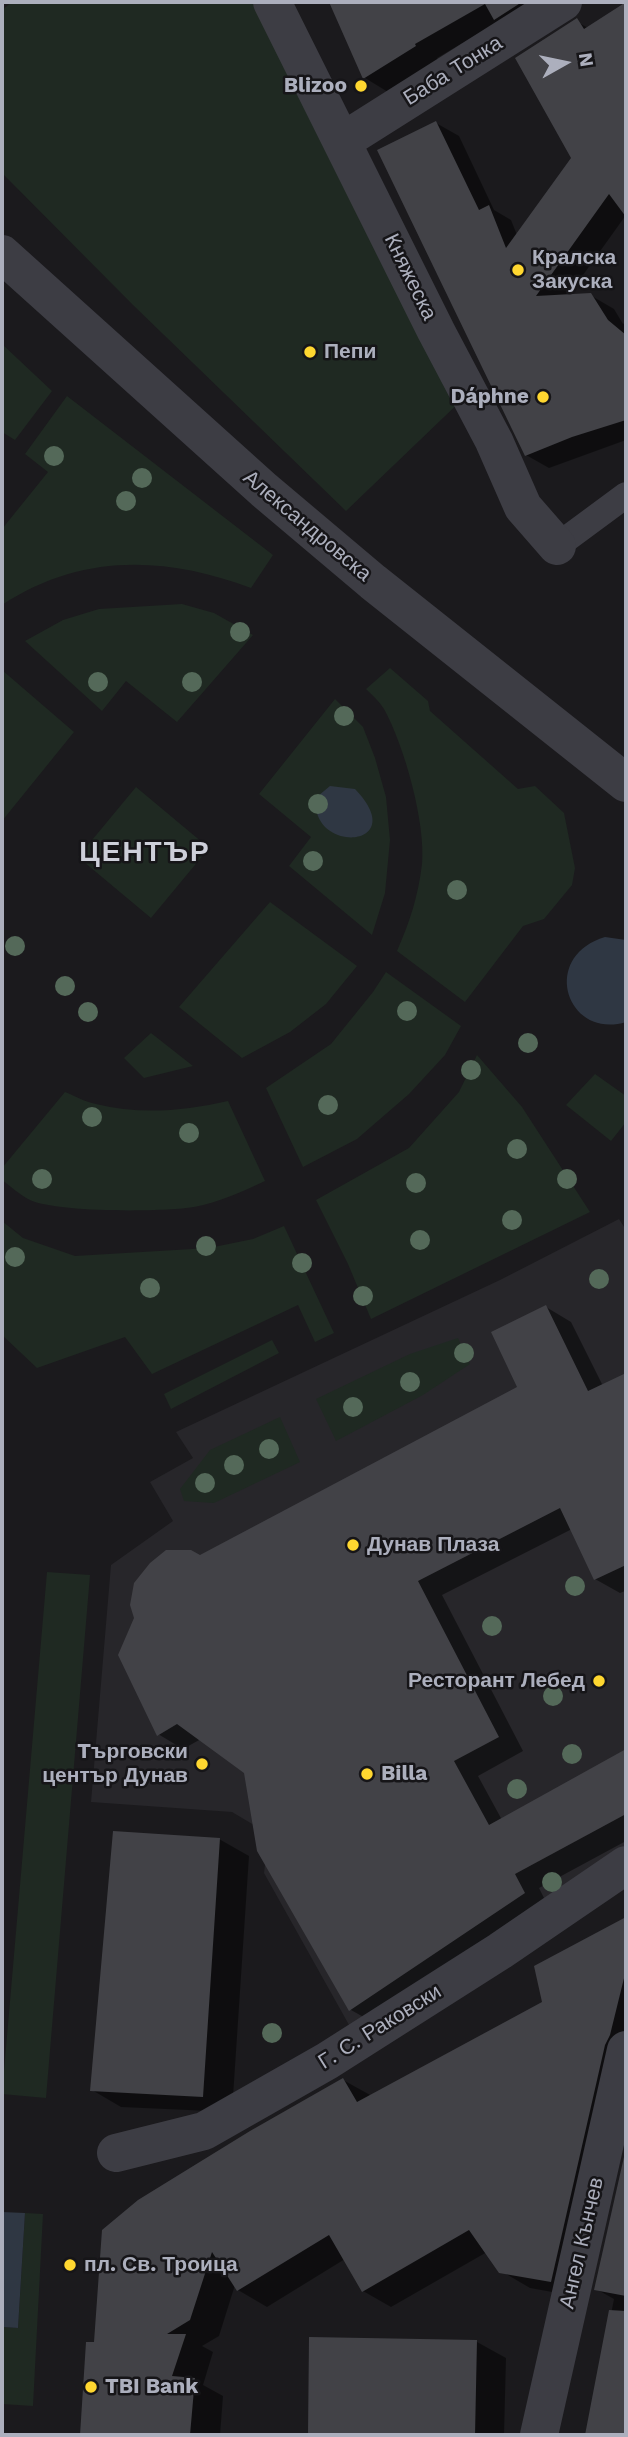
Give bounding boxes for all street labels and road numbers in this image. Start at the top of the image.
street label: Баба Тонка [399,31,507,111]
street label: Княжеска [378,230,442,324]
street label: Александровска [238,465,376,587]
street label: Г. С. Раковски [314,1979,446,2075]
street label: Ангел Кънчев [555,2175,609,2311]

